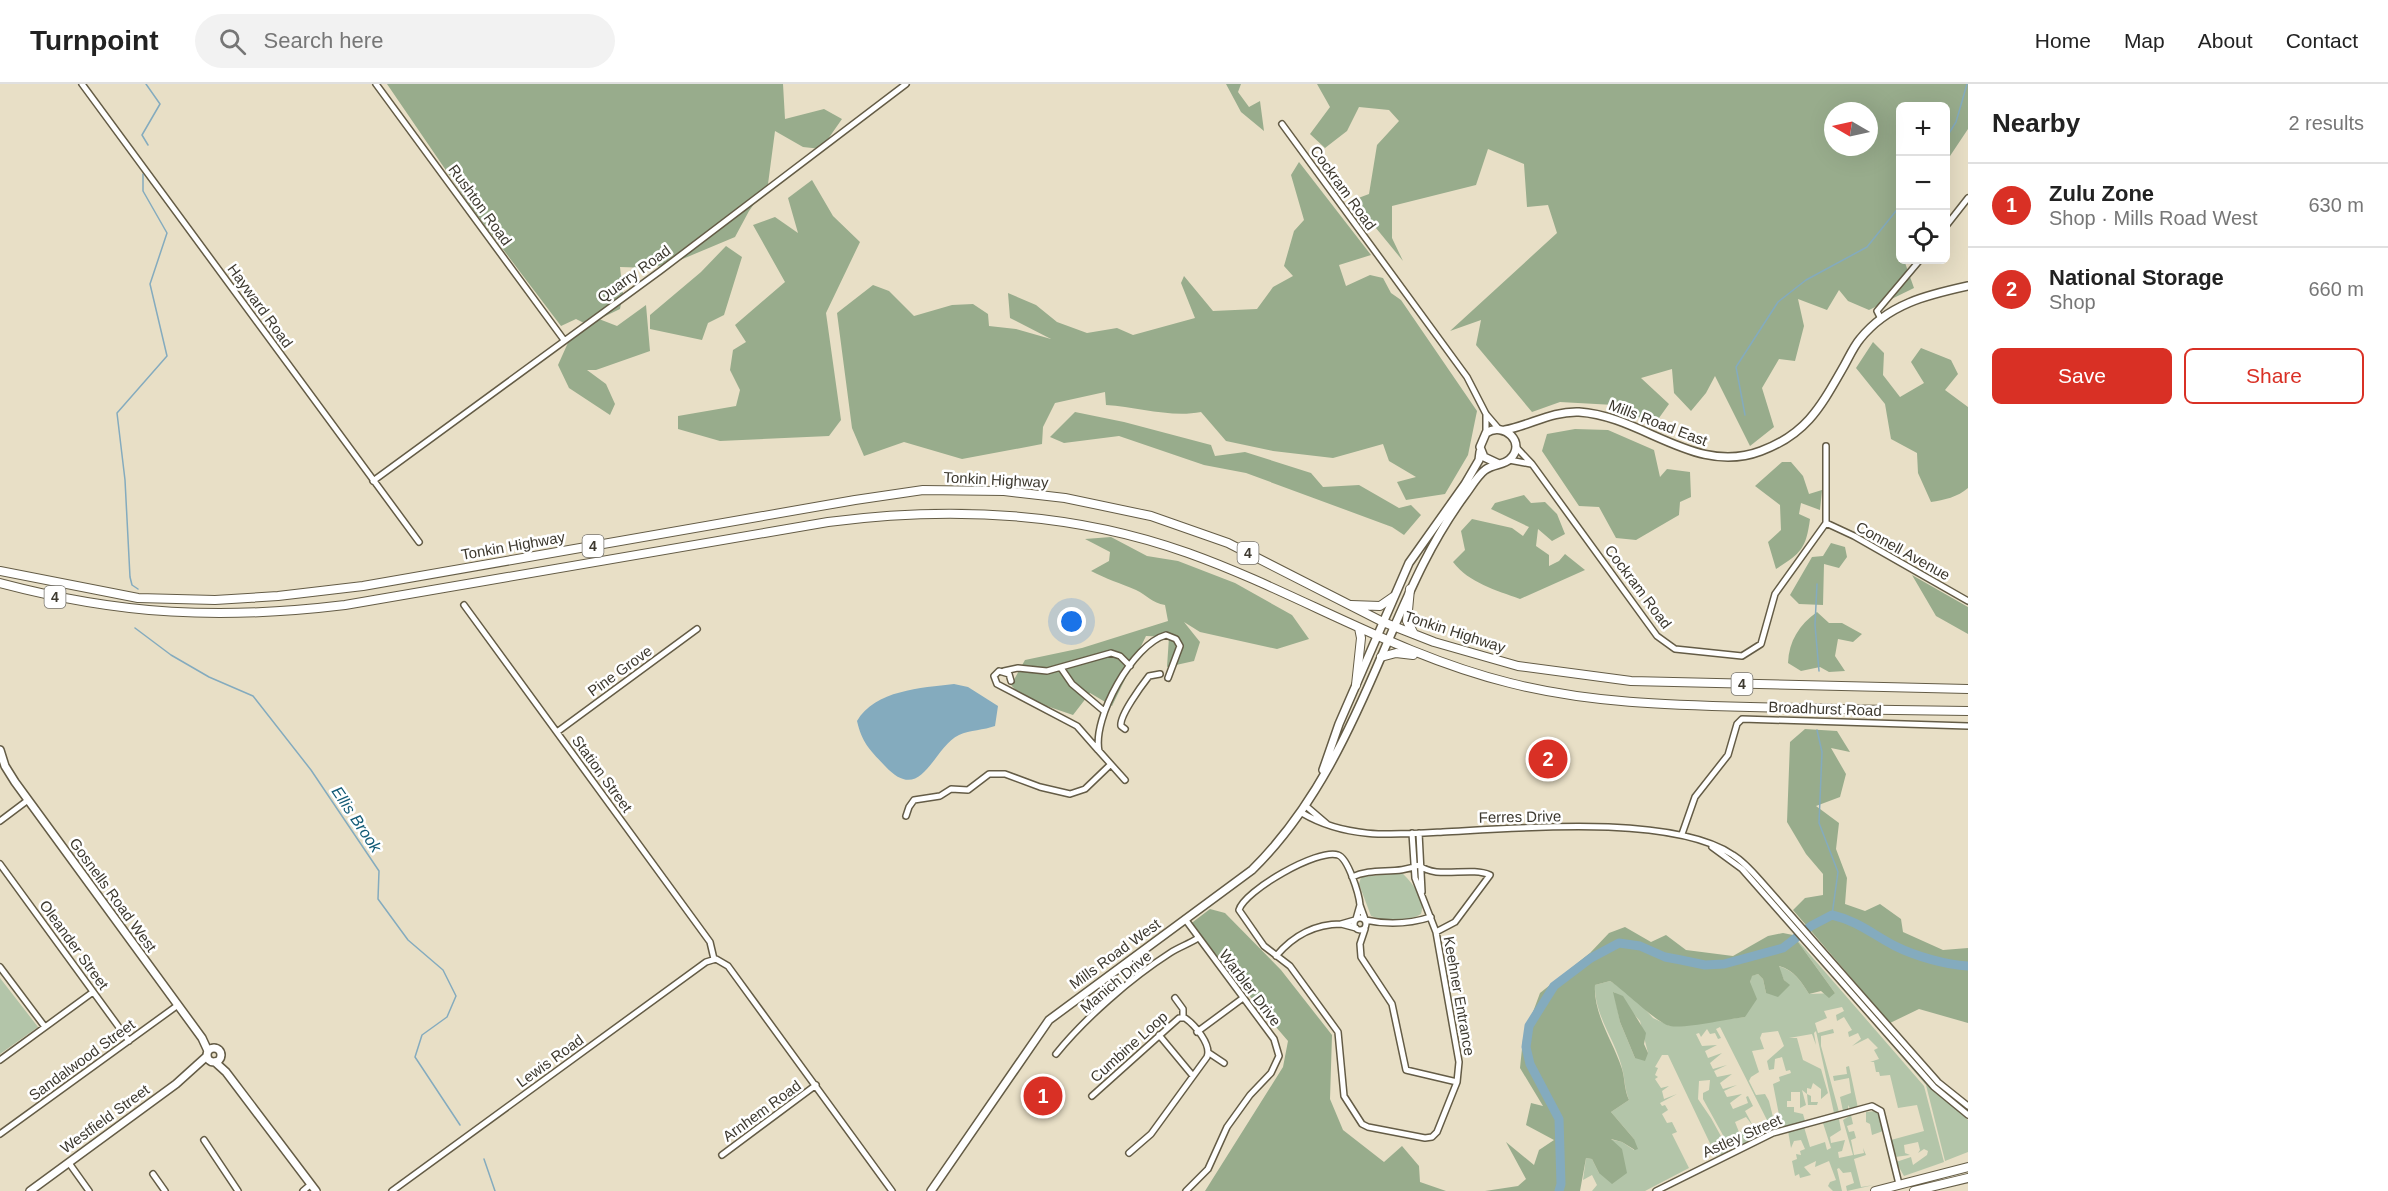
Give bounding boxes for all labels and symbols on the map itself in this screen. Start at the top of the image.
north arrow [1824,102,1878,156]
street label: Cockram Road [1307,142,1380,233]
street label: Rushton Road [445,161,515,248]
street label: Quarry Road [594,241,673,306]
street label: Hayward Road [224,261,296,351]
street label: Mills Road East [1606,396,1711,449]
street label: Tonkin Highway [943,468,1049,491]
street label: Connell Avenue [1853,518,1953,583]
street label: Tonkin Highway [460,528,567,563]
road number: 4 [582,535,604,557]
road number: 4 [1238,542,1258,564]
street label: Cockram Road [1602,542,1675,632]
road number: 4 [44,586,66,608]
your location [1057,607,1086,636]
street label: Tonkin Highway [1403,607,1508,656]
street label: Pine Grove [584,642,655,700]
road number: 4 [1732,673,1752,695]
street label: Broadhurst Road [1768,698,1882,719]
street label: Station Street [569,732,636,816]
pin: 2 [1528,736,1568,782]
water label: Ellis Brook [328,783,385,856]
street label: Ferres Drive [1479,807,1561,826]
street label: Gosnells Road West [66,835,161,956]
street label: Oleander Street [36,897,113,993]
street label: Mills Road West [1066,914,1164,992]
street label: Keehner Entrance [1441,935,1478,1057]
street label: Warbler Drive [1216,946,1285,1029]
street label: Manich Drive [1077,947,1155,1016]
street label: Cumbine Loop [1087,1008,1171,1086]
street label: Sandalwood Street [25,1015,139,1104]
street label: Lewis Road [513,1031,586,1091]
pin: 1 [1024,1074,1062,1118]
street label: Arnhem Road [719,1077,804,1145]
street label: Westfield Street [57,1080,153,1157]
street label: Astley Street [1699,1110,1785,1161]

